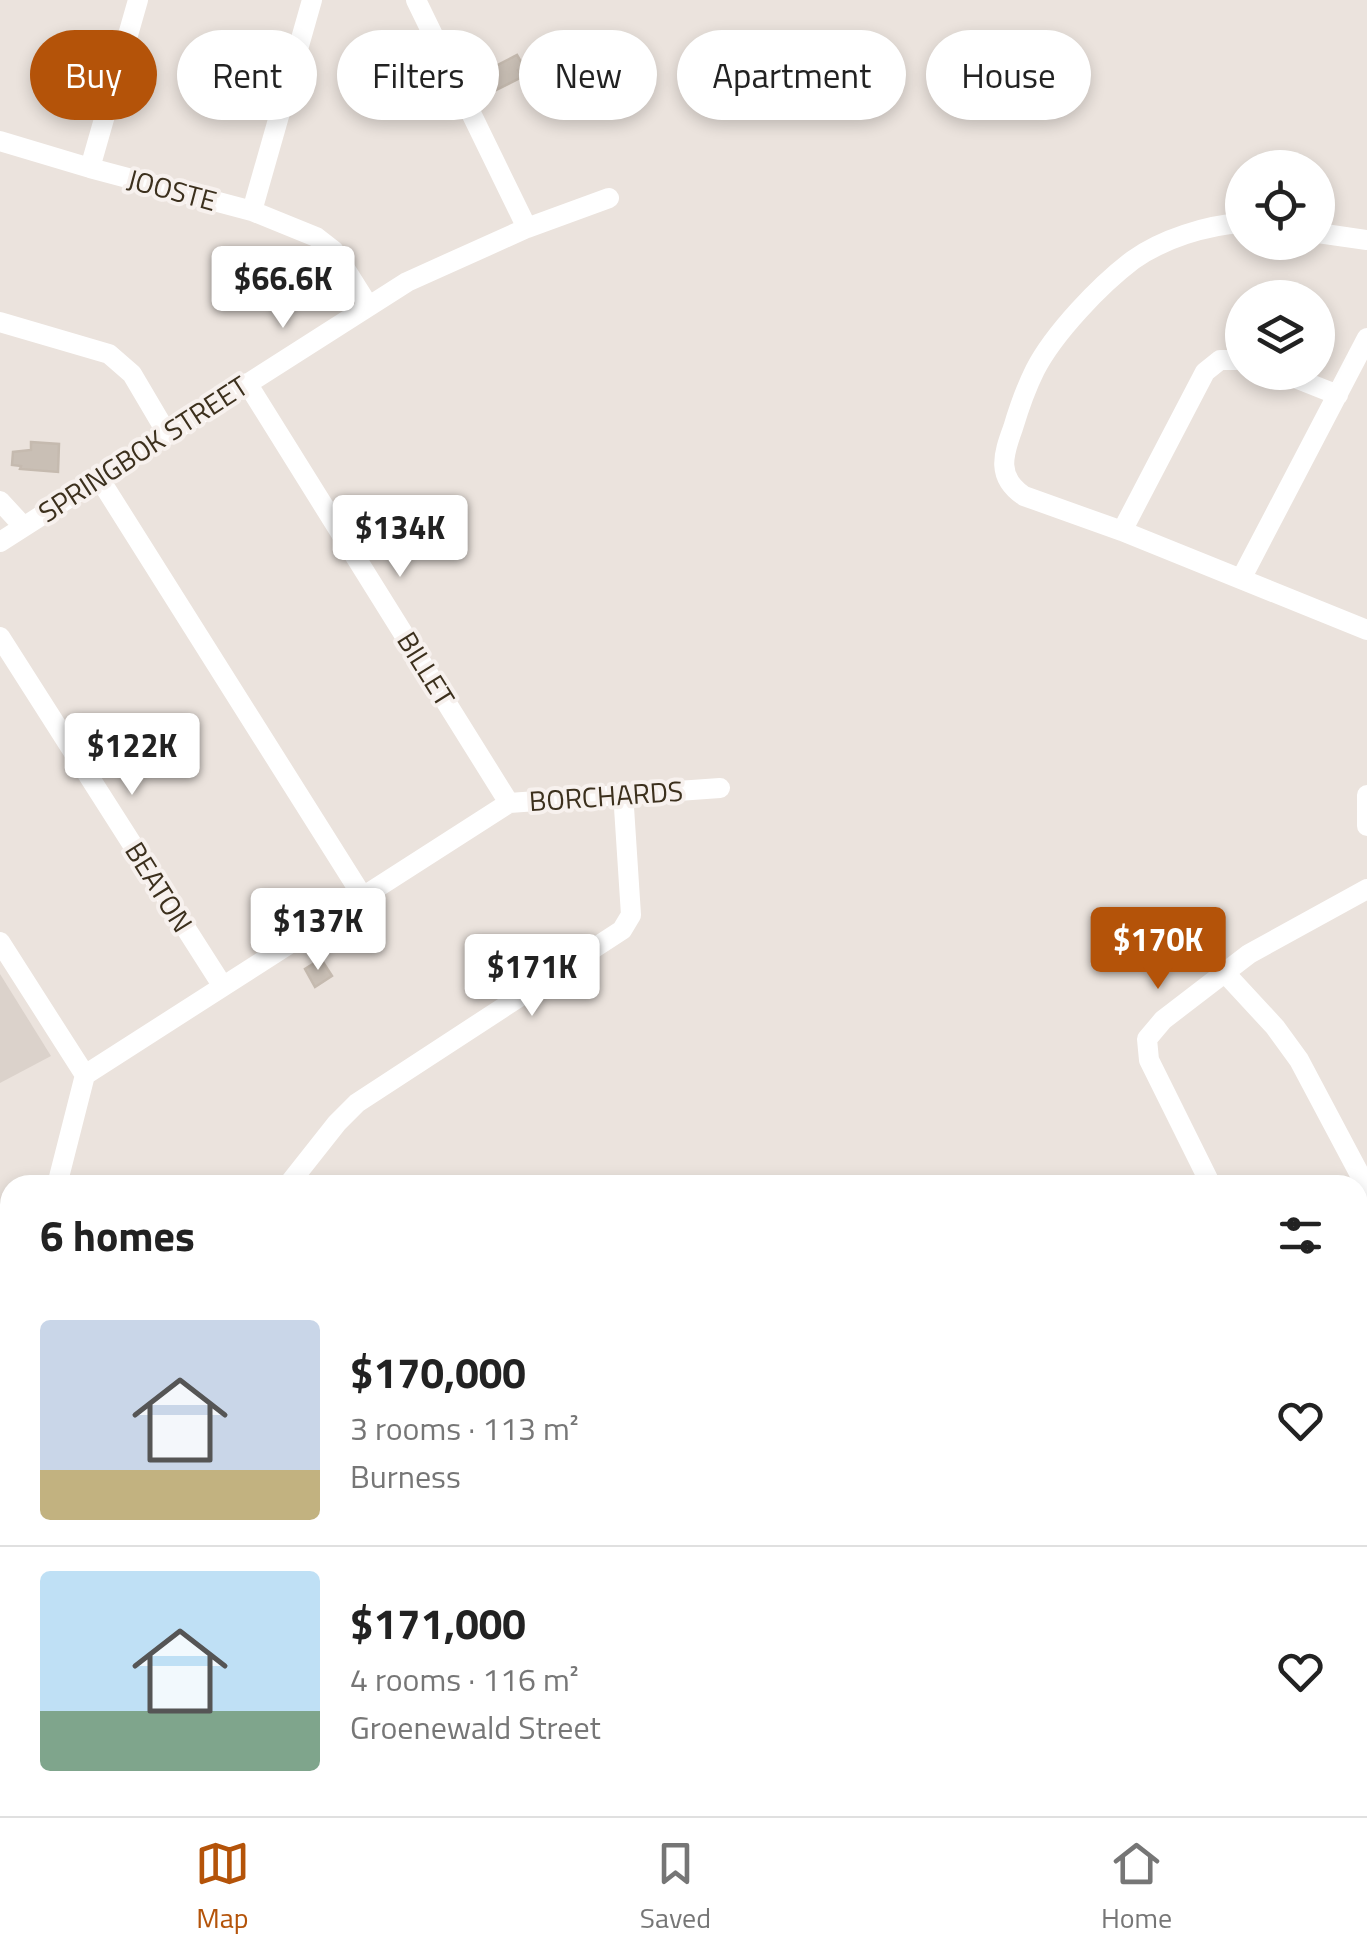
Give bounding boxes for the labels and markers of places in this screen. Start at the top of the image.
pin: $66.6K [202,246,364,331]
pin: $134K [330,495,470,580]
pin: $122K [62,713,202,798]
pin: $137K [248,888,388,973]
pin: $170K [1088,907,1228,992]
pin: $171K [462,934,602,1019]

